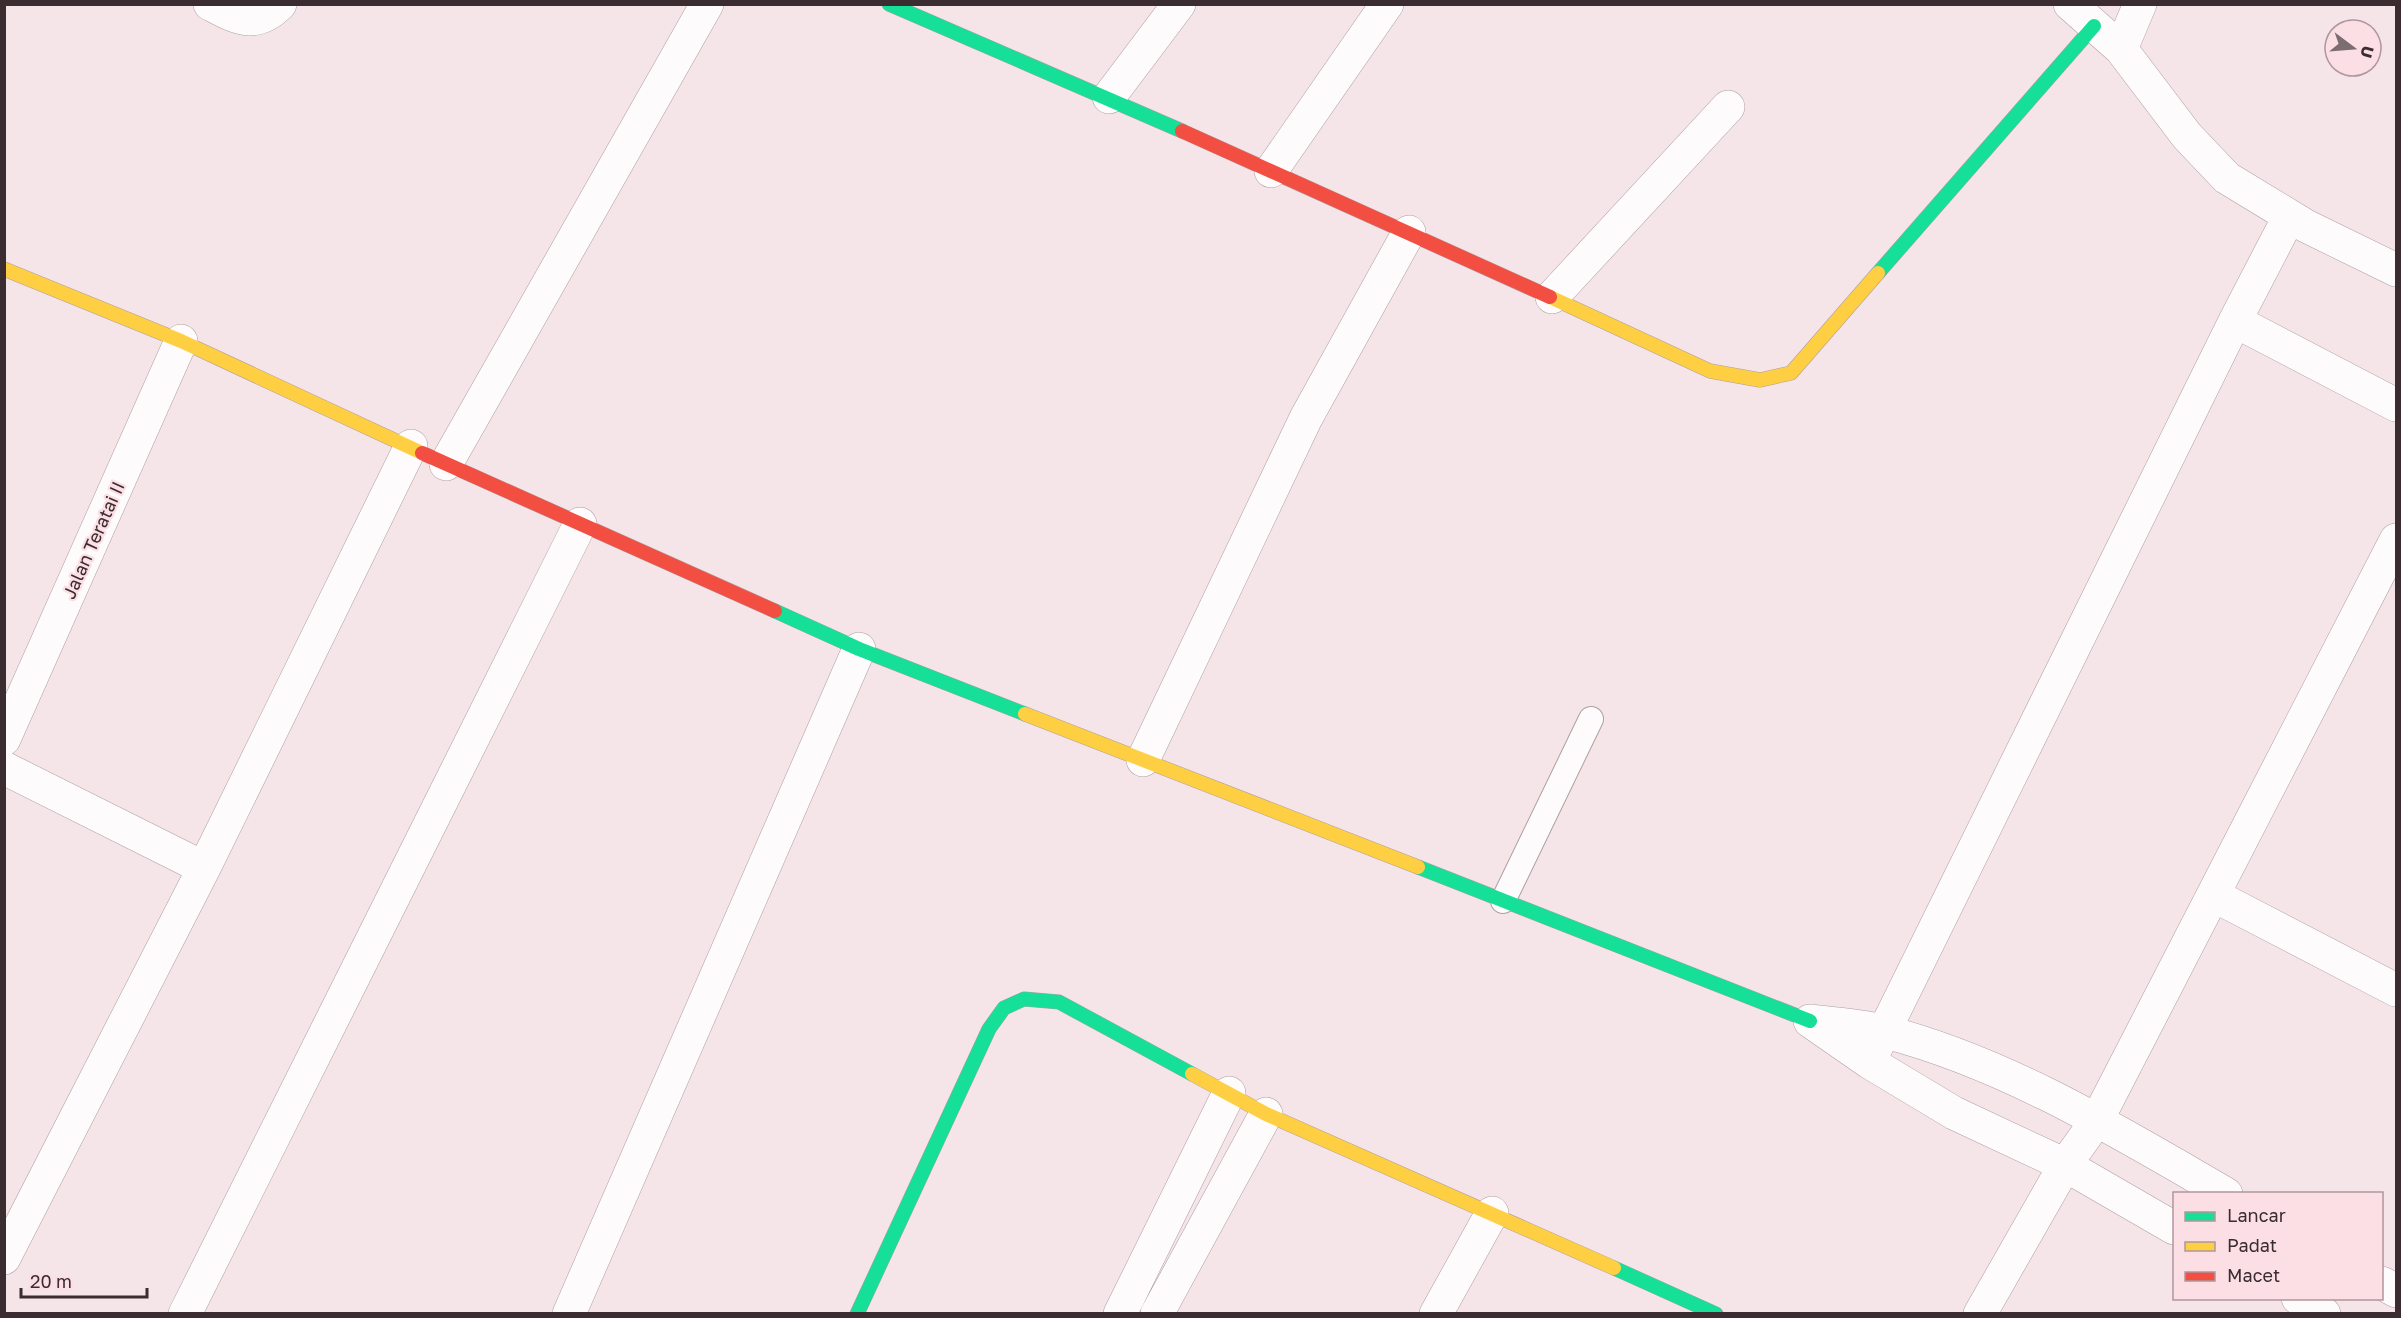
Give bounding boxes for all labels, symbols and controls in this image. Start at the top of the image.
north arrow [2323,18,2383,78]
text: U [2356,44,2379,61]
street label: Jalan Teratai II [57,478,129,602]
legend [2173,1192,2383,1300]
text: Lancar [2227,1204,2286,1226]
text: Padat [2227,1234,2277,1256]
scale bar [21,1261,147,1299]
text: Macet [2227,1264,2280,1286]
text: 20 m [30,1270,72,1292]

